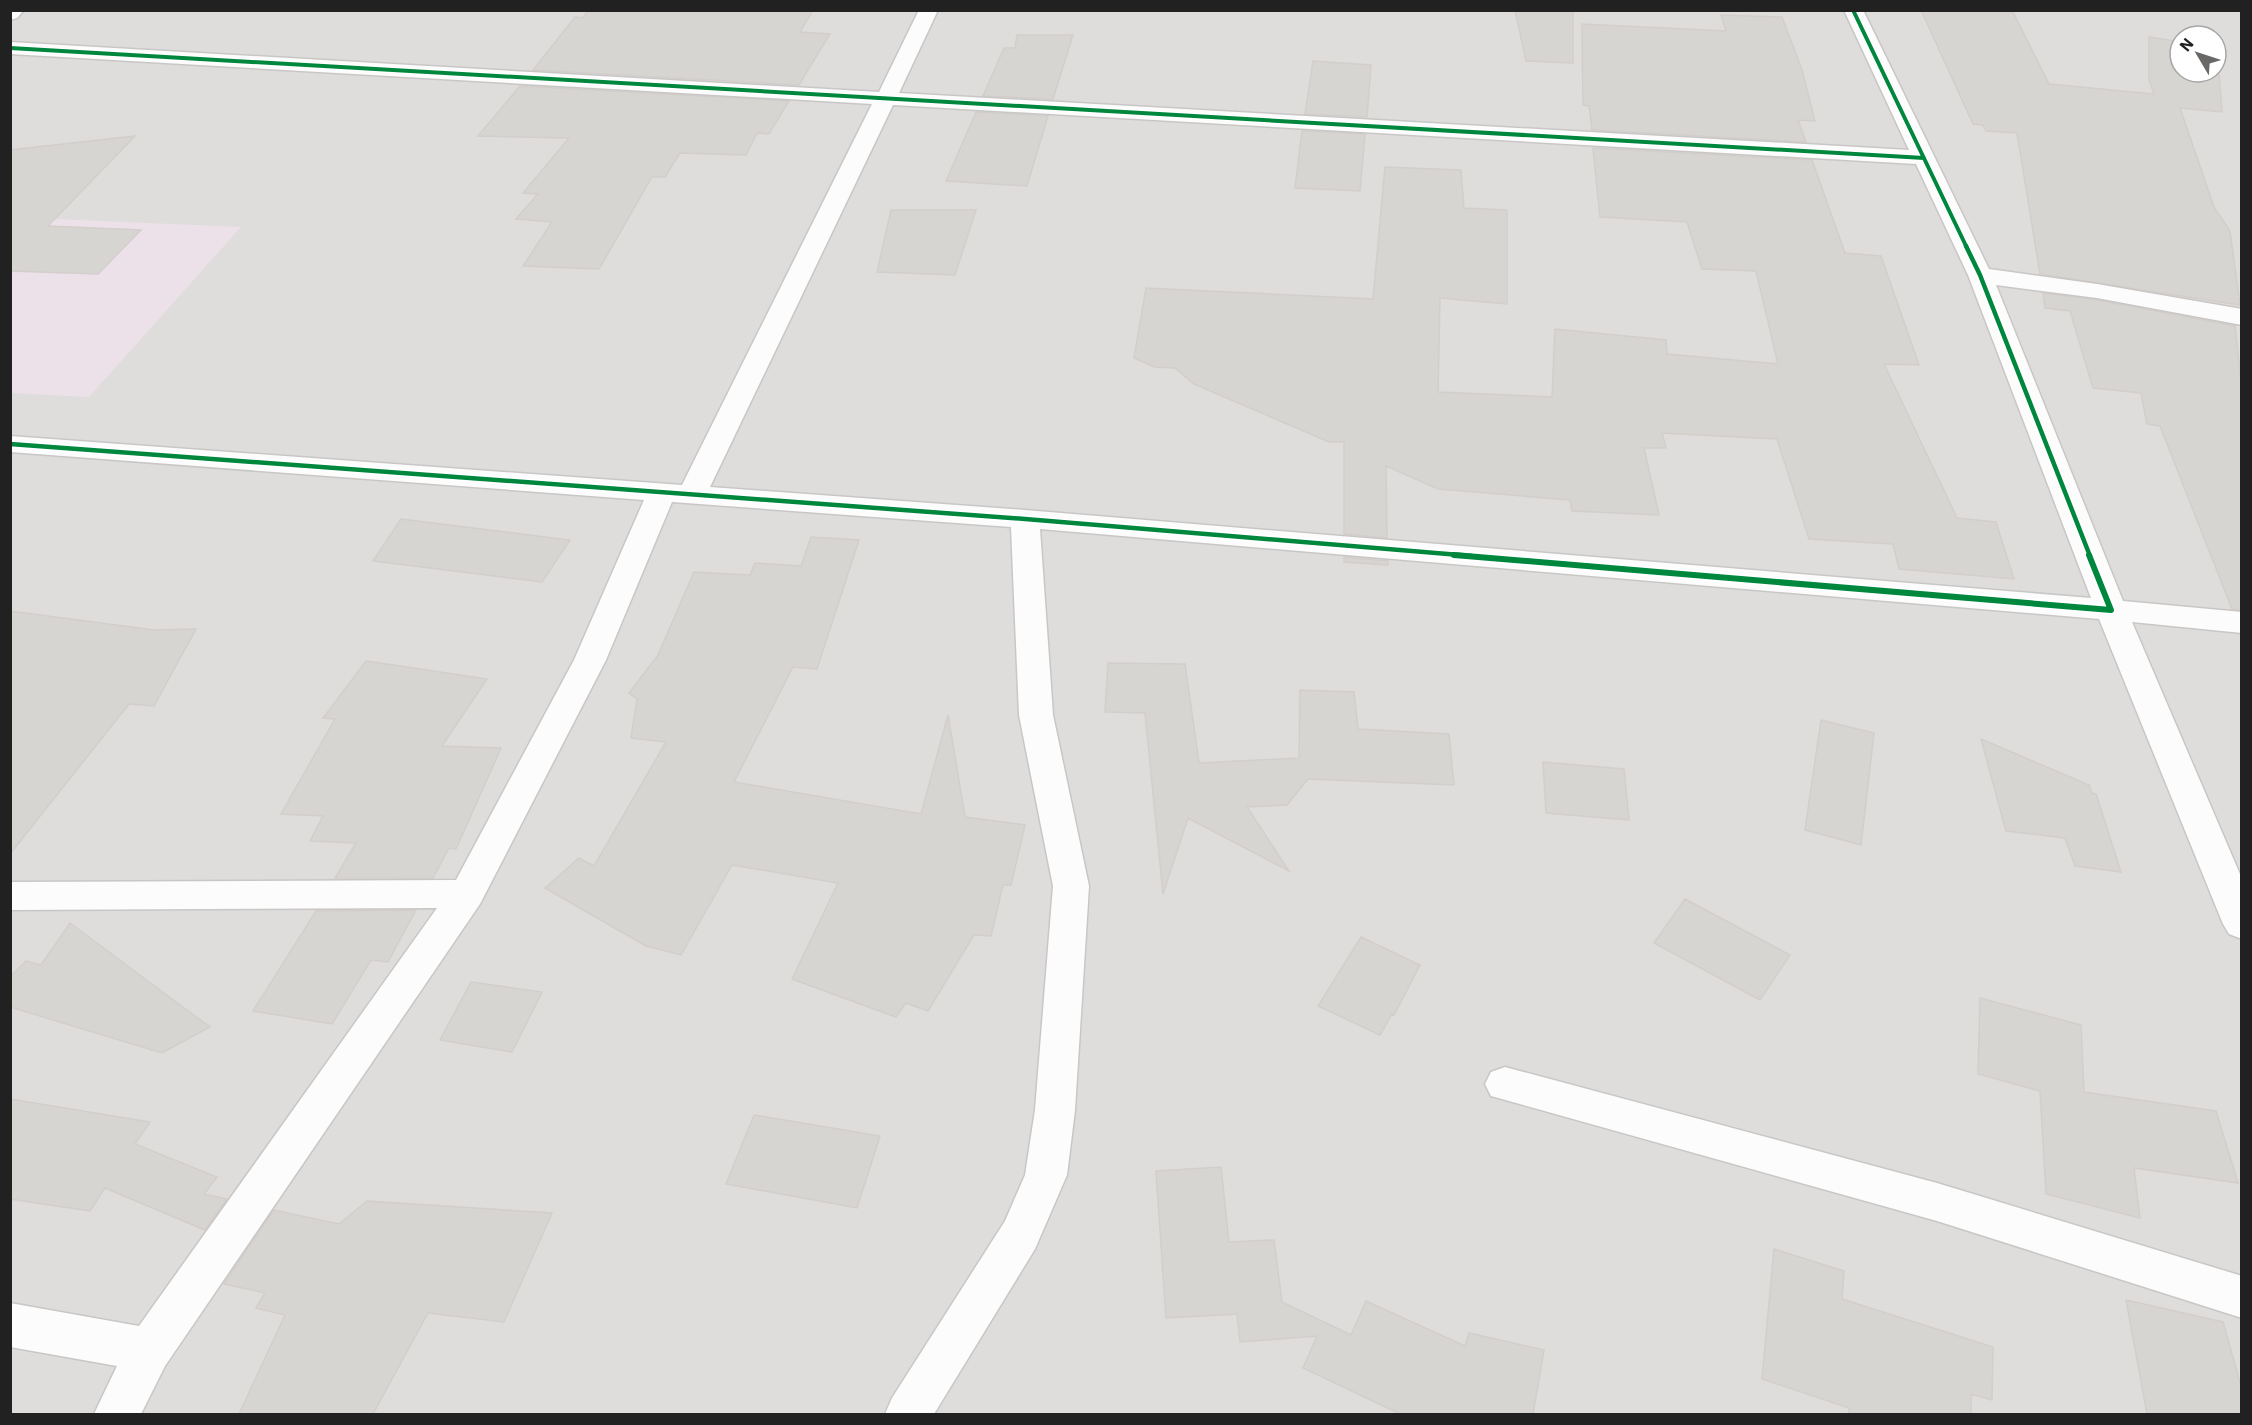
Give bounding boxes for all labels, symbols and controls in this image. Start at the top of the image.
north arrow [2168,24,2228,84]
text: N [2175,34,2198,55]

